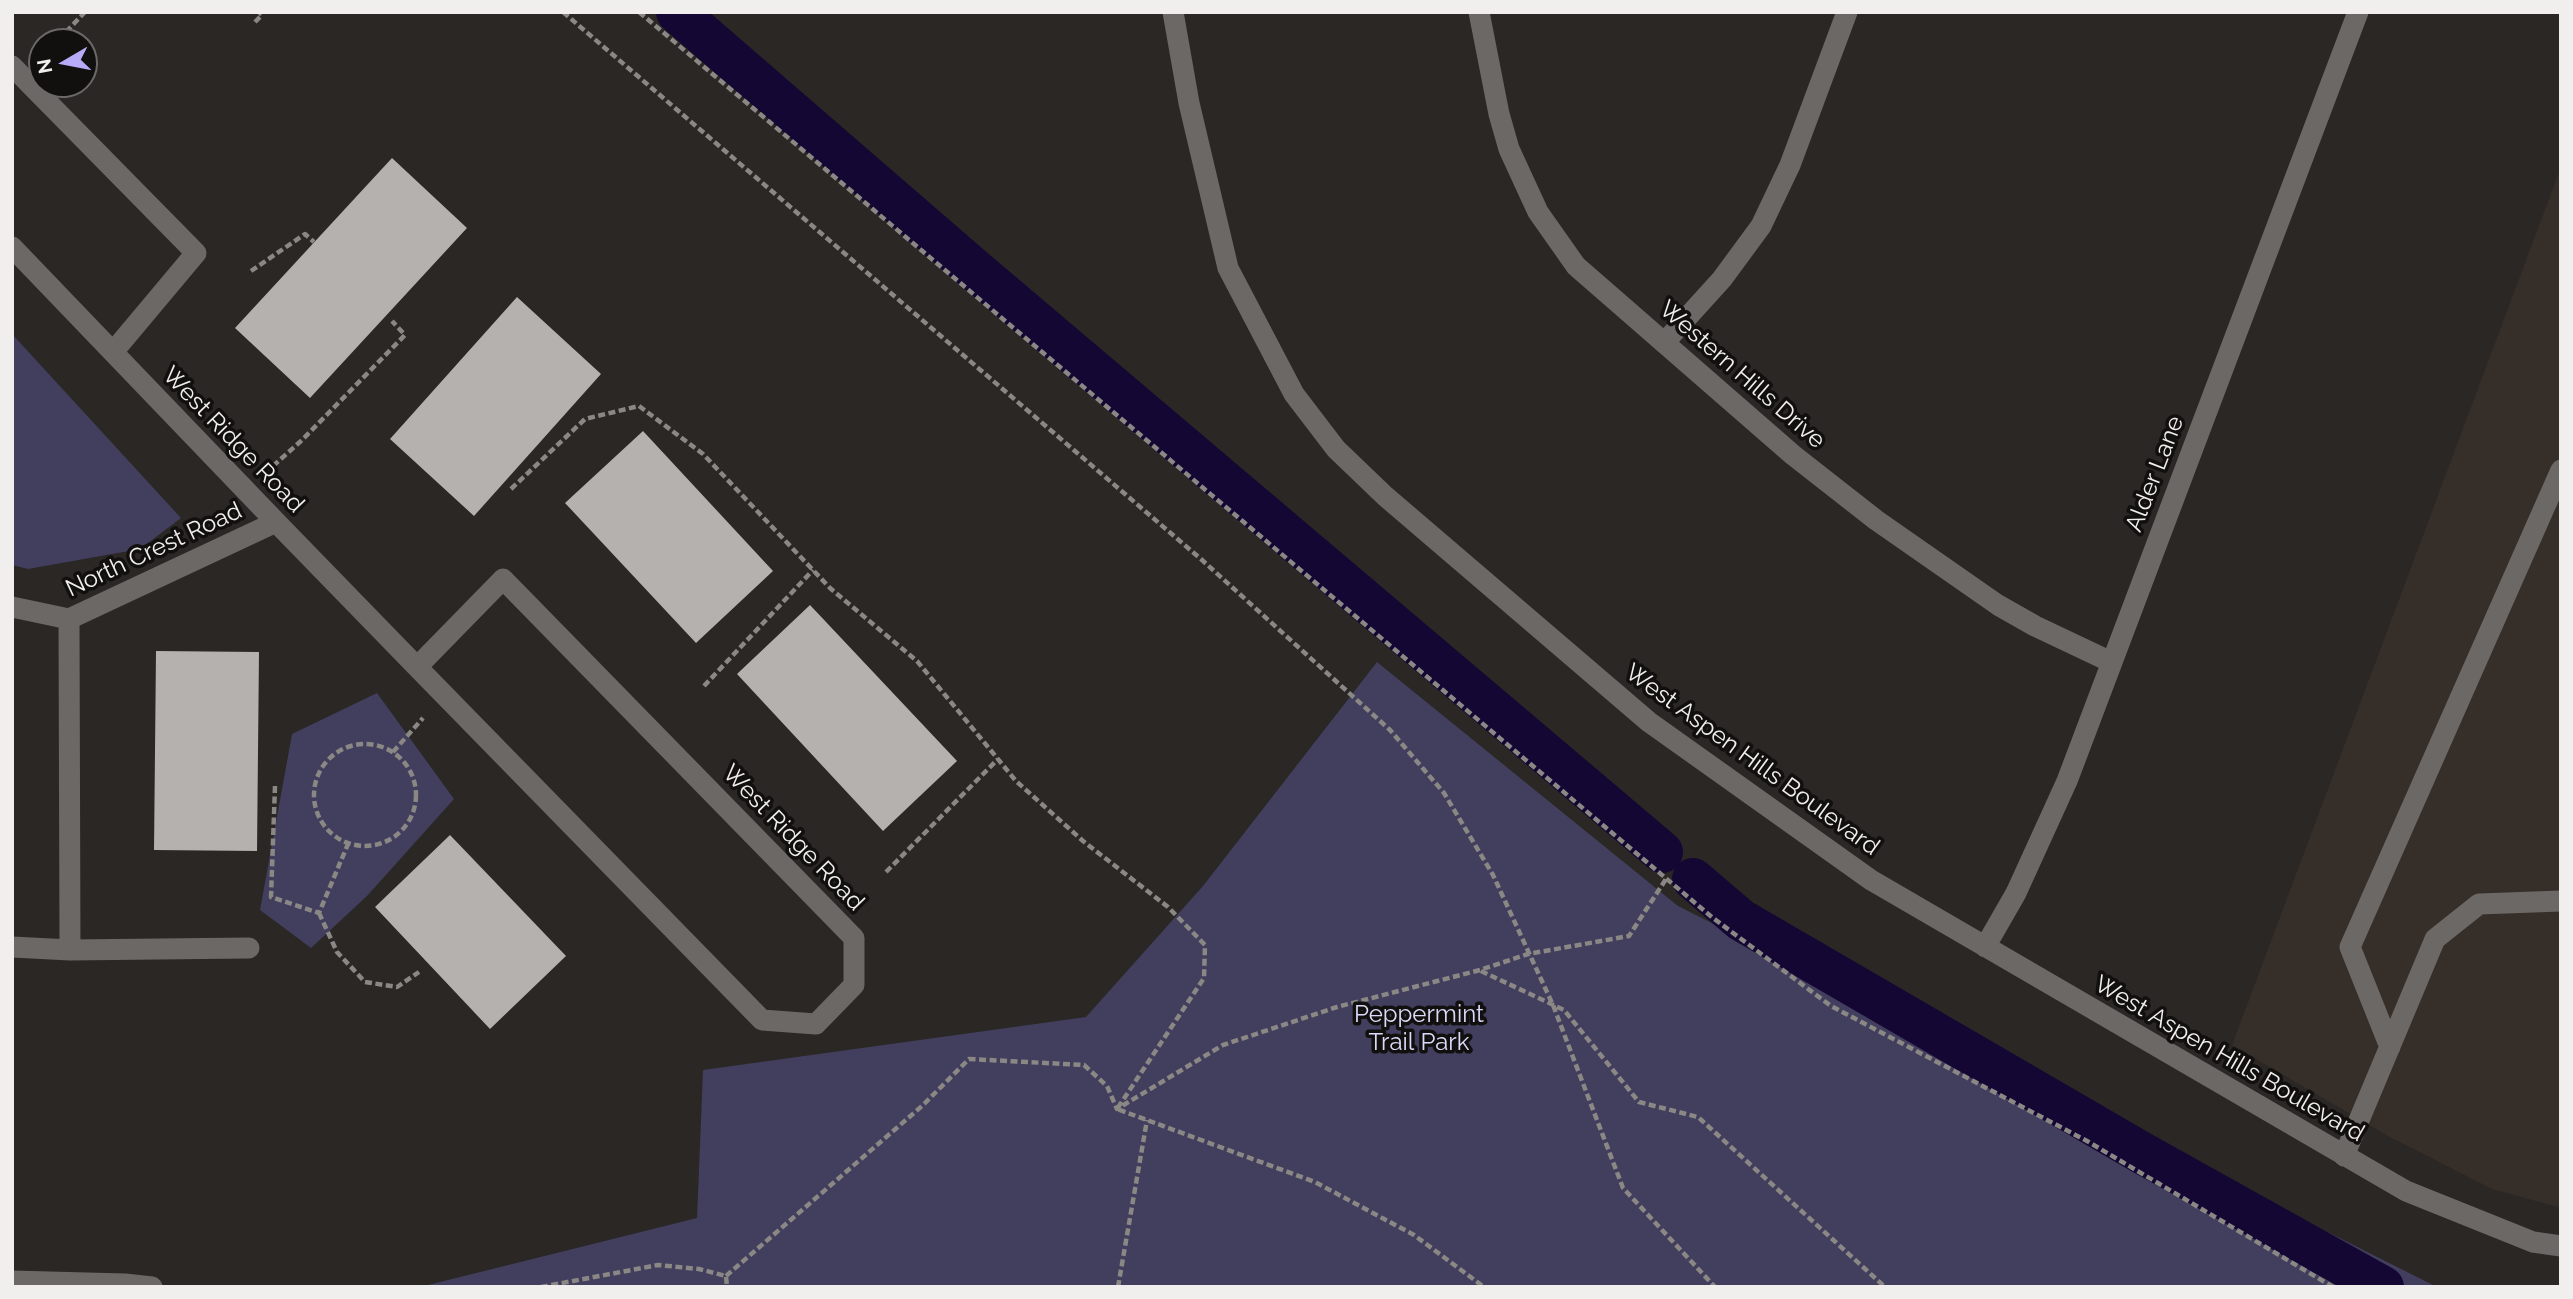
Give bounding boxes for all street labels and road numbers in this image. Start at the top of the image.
street label: Western Hills Drive [1653,295,1831,455]
street label: West Ridge Road [156,361,310,519]
street label: Alder Lane [2120,412,2190,536]
street label: North Crest Road [61,497,247,603]
street label: West Aspen Hills Boulevard [1619,658,1885,862]
street label: West Ridge Road [716,759,870,917]
street label: West Aspen Hills Boulevard [2089,970,2369,1148]

